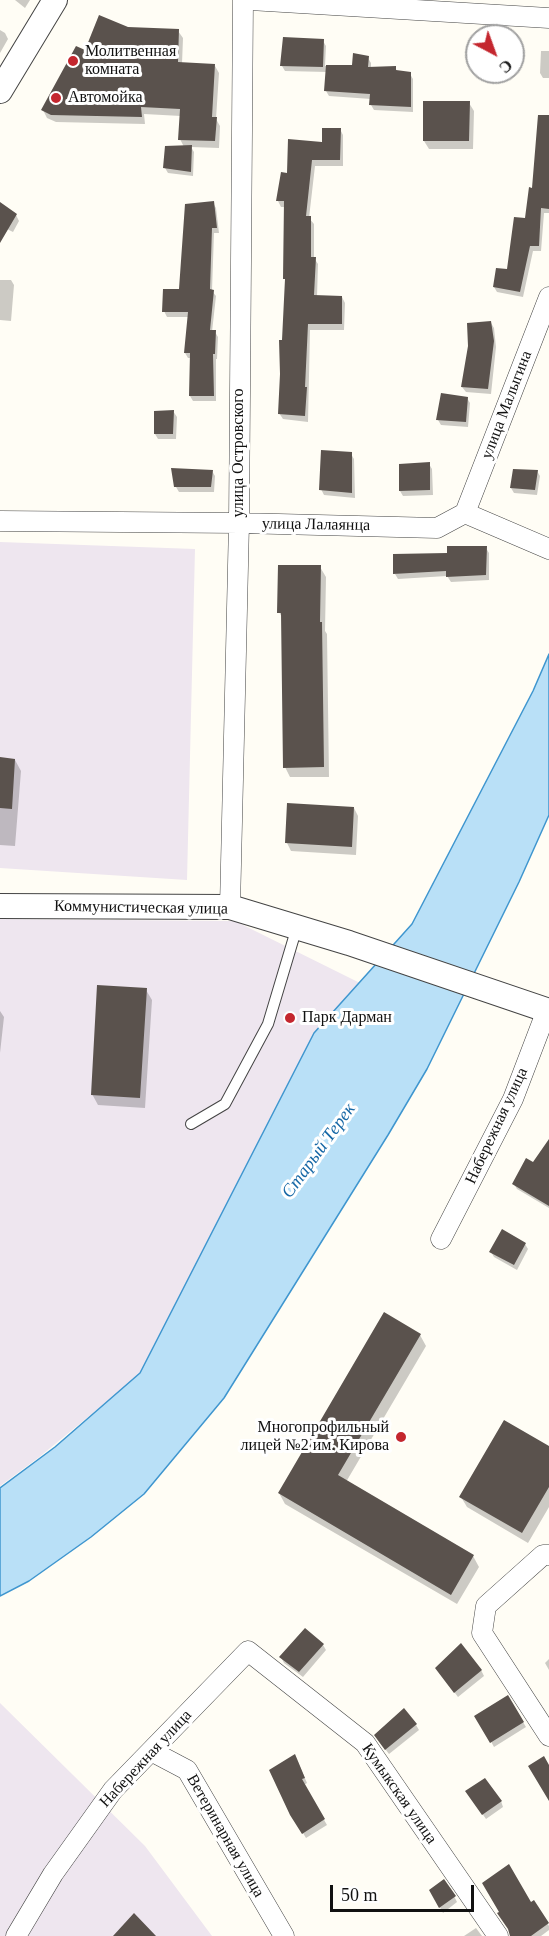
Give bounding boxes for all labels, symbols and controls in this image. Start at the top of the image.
north arrow [465,24,525,84]
place label: Молитвенная комната [85,42,176,80]
marker: Молитвенная комната [66,54,80,68]
text: С [496,56,516,77]
place label: Автомойка [68,88,143,108]
marker: Автомойка [49,91,63,105]
street label: улица Малыгина [478,348,536,462]
street label: улица Островского [229,388,249,518]
street label: улица Лалаянца [262,514,370,536]
street label: Коммунистическая улица [54,897,228,919]
place label: Парк Дарман [302,1008,392,1028]
marker: Парк Дарман [283,1011,297,1025]
street label: Набережная улица [462,1065,532,1187]
water label: Старый Терек [277,1099,361,1203]
place label: Многопрофильный лицей №2 им. Кирова [241,1418,389,1456]
marker: Многопрофильный лицей №2 им. Кирова [394,1430,408,1444]
street label: Набережная улица [96,1706,196,1812]
street label: Кумыкская улица [357,1740,441,1848]
street label: Ветеринарная улица [182,1771,268,1901]
scale bar [333,1873,477,1911]
text: 50 m [341,1885,378,1905]

